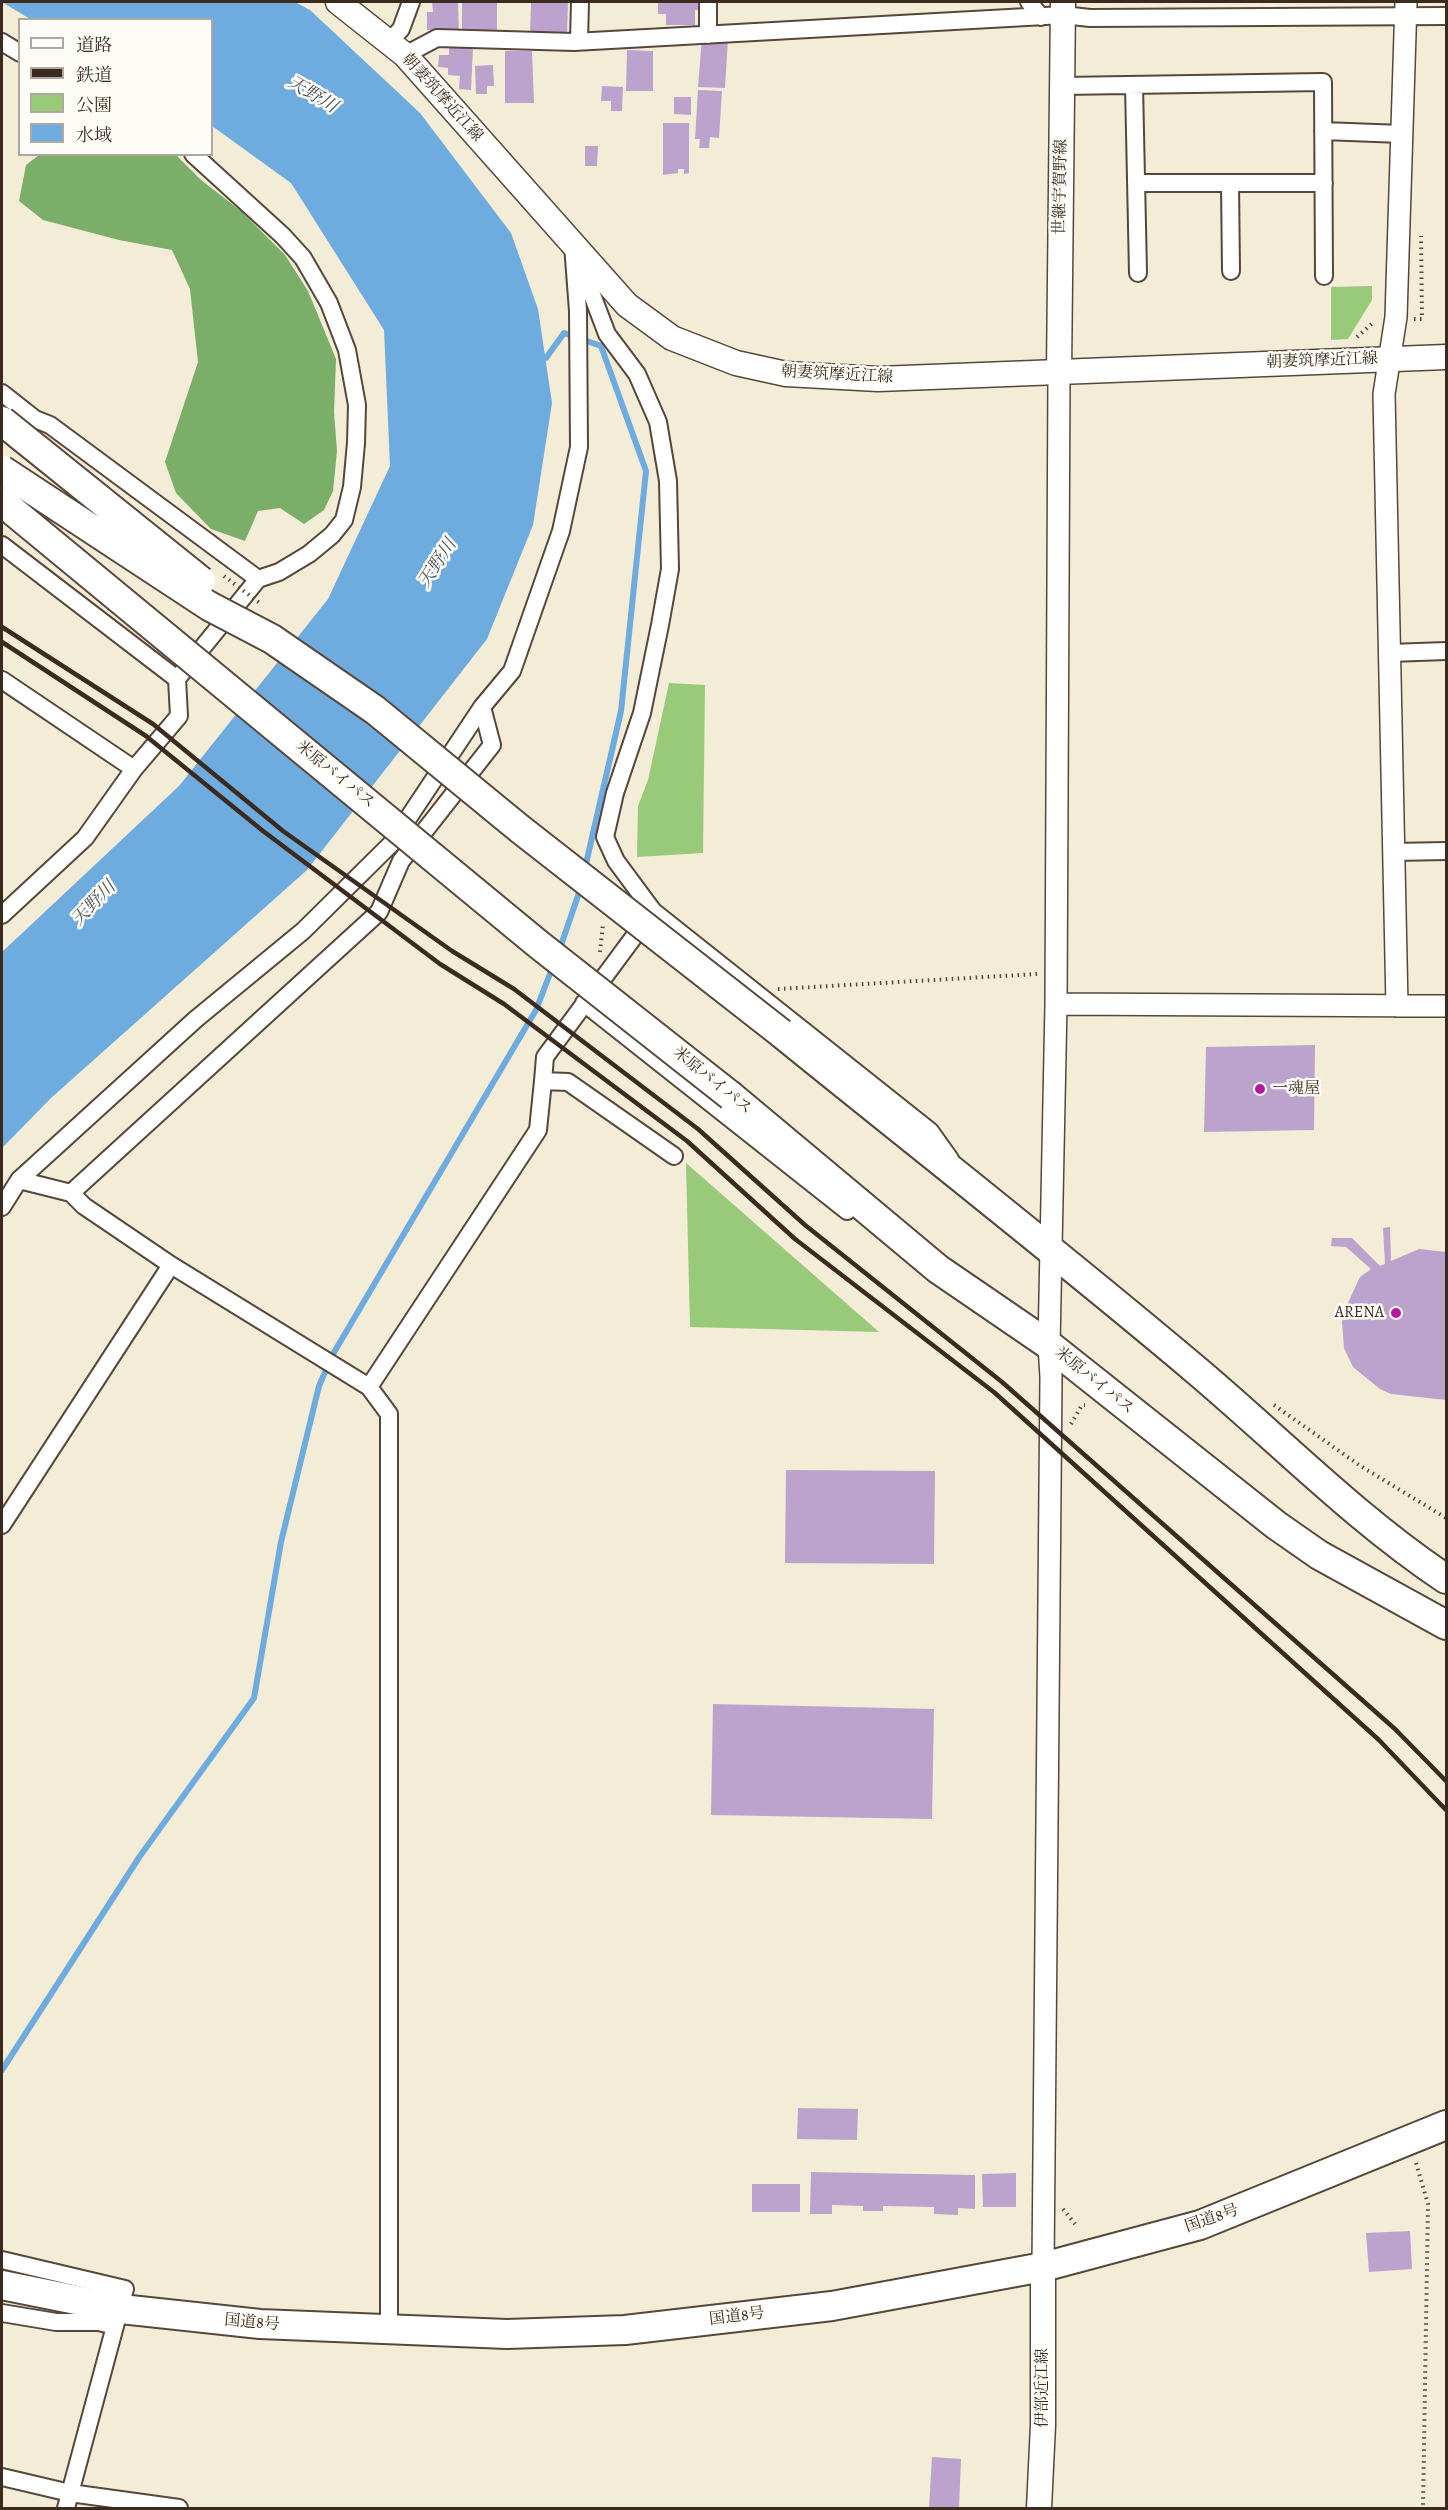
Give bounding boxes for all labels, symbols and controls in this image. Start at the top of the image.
legend [18,18,213,156]
text: 道路 [76,33,112,57]
street label: 朝妻筑摩近江線 [397,50,487,146]
text: 鉄道 [76,63,112,87]
water label: 天野川 [283,72,341,118]
text: 公園 [76,93,112,117]
text: 水域 [76,123,112,147]
street label: 世継宇賀野線 [1051,139,1071,235]
street label: 朝妻筑摩近江線 [1266,349,1378,373]
street label: 朝妻筑摩近江線 [781,362,893,388]
water label: 天野川 [414,535,462,593]
street label: 米原バイパス [292,737,378,813]
water label: 天野川 [67,877,121,931]
street label: 米原バイパス [669,1043,755,1119]
place label: 一魂屋 [1272,1079,1320,1099]
marker: 一魂屋 [1253,1082,1267,1096]
place label: ARENA [1335,1303,1384,1323]
marker: ARENA [1389,1306,1403,1320]
street label: 米原バイパス [1051,1343,1137,1419]
street label: 国道8号 [1183,2201,1241,2237]
street label: 国道8号 [708,2304,766,2330]
street label: 国道8号 [223,2311,281,2335]
street label: 伊部近江線 [1033,2348,1053,2428]

